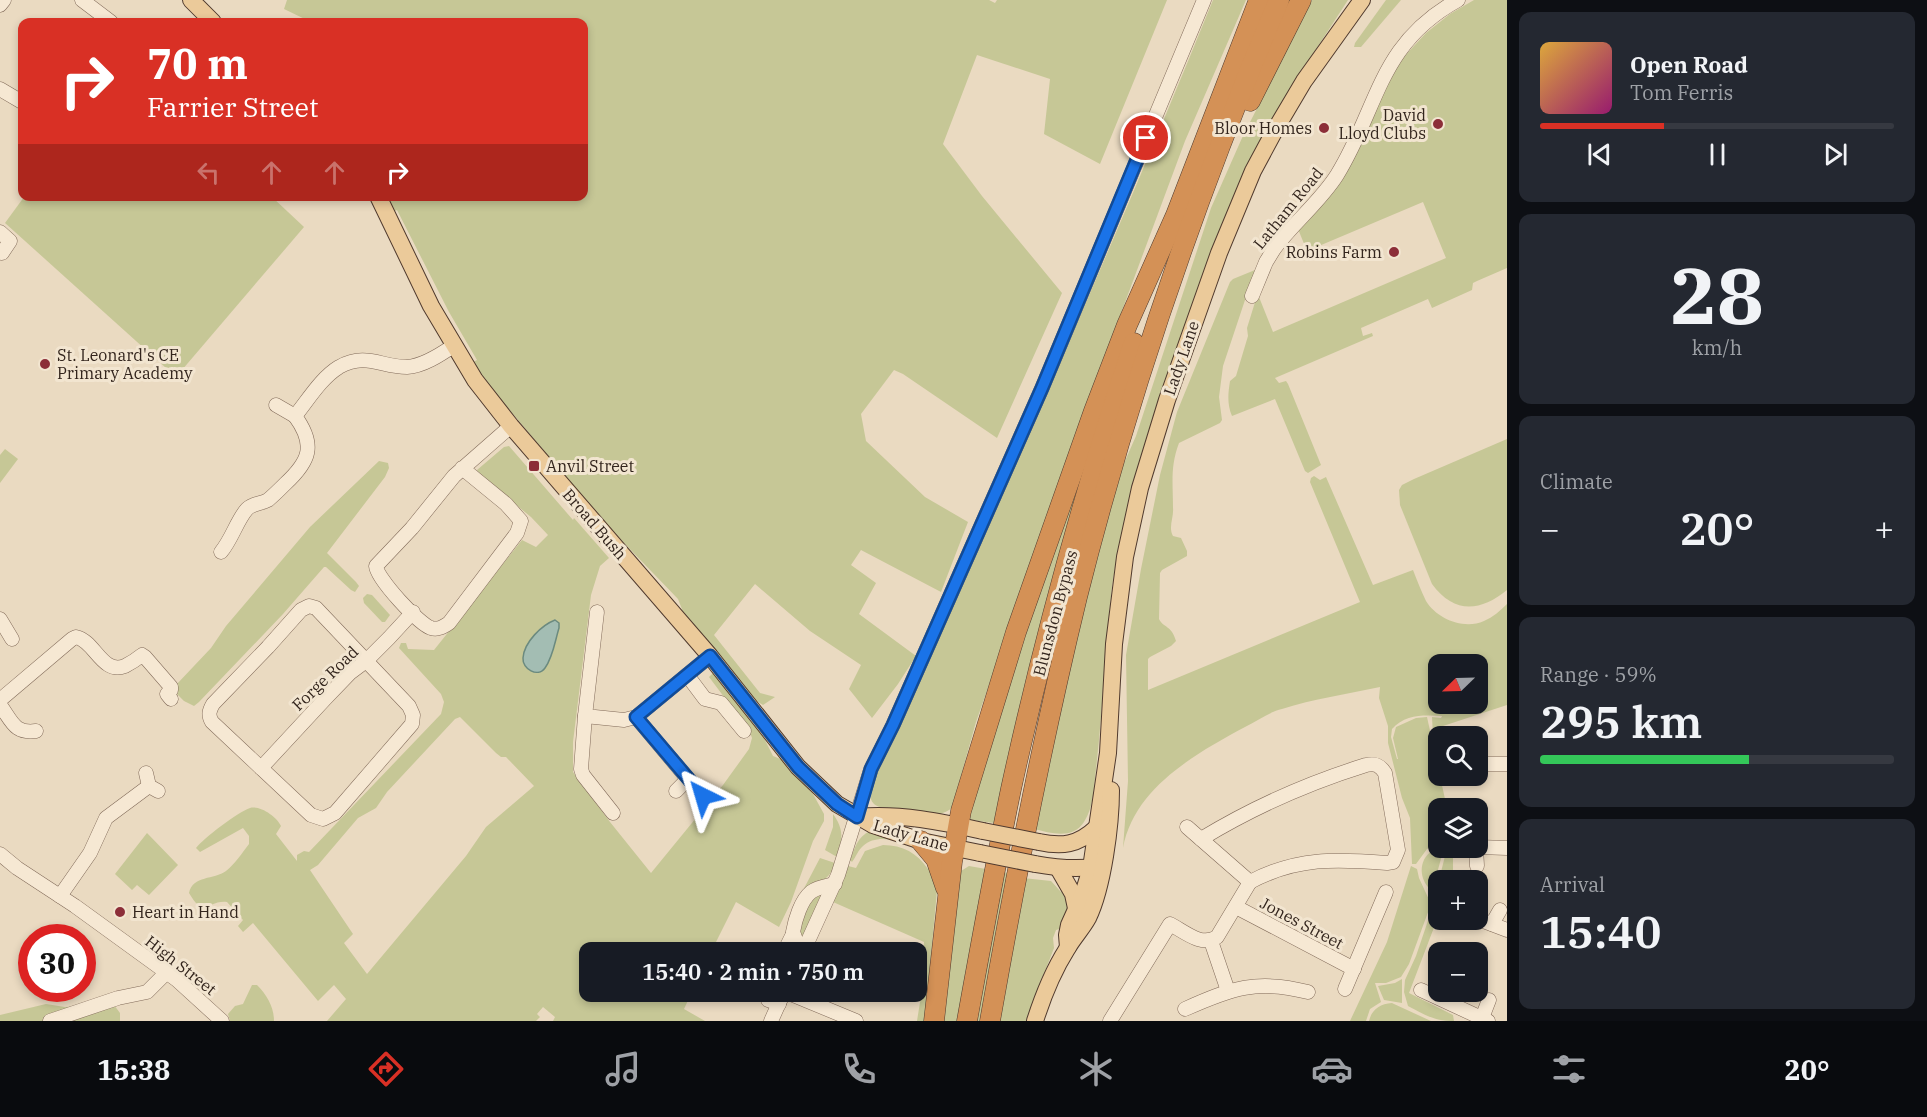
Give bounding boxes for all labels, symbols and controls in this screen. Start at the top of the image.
text: 70 m [147,36,248,91]
icon: right [48,42,126,120]
text: Open Road [1630,50,1748,79]
text: Tom Ferris [1630,79,1733,106]
text: Farrier Street [147,89,319,124]
place label: David Lloyd Clubs [1338,105,1426,143]
pin [1120,112,1171,163]
marker: David Lloyd Clubs [1431,117,1445,131]
place label: Bloor Homes [1214,118,1312,138]
icon: arrive [1129,121,1162,154]
marker: Bloor Homes [1317,121,1331,135]
icon: previous [1583,138,1616,171]
icon: pause [1701,138,1734,171]
icon: next [1819,138,1852,171]
icon: left [192,156,225,189]
icon: ahead [255,156,288,189]
icon: ahead [318,156,351,189]
icon: right [381,156,414,189]
street label: Latham Road [1249,163,1327,253]
place label: Robins Farm [1286,242,1382,262]
text: 28 [1670,244,1764,345]
marker: Robins Farm [1387,245,1401,259]
street label: Lady Lane [1159,318,1203,398]
text: km/h [1692,334,1742,361]
place label: St. Leonard's CE Primary Academy [57,345,193,383]
marker: St. Leonard's CE Primary Academy [38,357,52,371]
place label: Anvil Street [546,456,634,476]
marker: Anvil Street [527,459,541,473]
text: Climate [1540,468,1613,495]
street label: Broad Bush [559,484,631,564]
text: 20° [1679,499,1755,557]
text: − [1540,507,1560,550]
text: + [1874,507,1894,550]
street label: Blunsdon Bypass [1029,548,1081,678]
street label: Forge Road [288,641,363,715]
north arrow [1428,654,1488,714]
map controls [1428,654,1488,1002]
text: Range · 59% [1540,661,1657,688]
text: 295 km [1540,692,1702,750]
button: search [1428,726,1488,786]
position arrow [671,764,735,828]
button: layers [1428,798,1488,858]
street label: Lady Lane [871,815,951,855]
button: + [1428,870,1488,930]
text: Arrival [1540,871,1605,898]
street label: Jones Street [1257,893,1347,953]
place label: Heart in Hand [132,902,239,922]
text: 15:40 [1540,902,1661,960]
marker: Heart in Hand [113,905,127,919]
speed limit sign: 30 [18,924,96,1002]
street label: High Street [141,931,221,999]
button: − [1428,942,1488,1002]
text: 15:40 · 2 min · 750 m [642,957,864,986]
icon: directions [365,1048,407,1090]
icon: music [602,1048,644,1090]
icon: phone [838,1048,880,1090]
icon: climate [1075,1048,1117,1090]
icon: car [1311,1048,1353,1090]
icon: filters [1548,1048,1590,1090]
text: 15:38 [97,1052,170,1087]
text: 20° [1785,1052,1830,1087]

